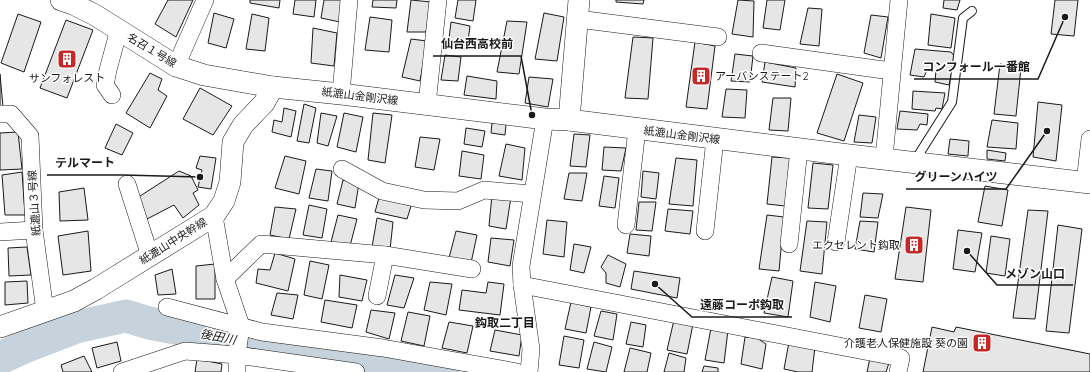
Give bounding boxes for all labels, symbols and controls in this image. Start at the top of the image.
street label: 名召１号線 [125,30,179,70]
callout: 仙台西高校前 [433,32,521,56]
text: 仙台西高校前 [441,36,513,51]
building icon: サンフォレスト [56,48,78,70]
callout: コンフォール一番館 [914,55,1038,79]
text: コンフォール一番館 [922,59,1030,74]
building icon: アーバンステート2 [690,65,712,87]
place label: アーバンステート2 [715,69,809,83]
place label: サンフォレスト [29,71,105,85]
street label: 紙漉山金剛沢線 [321,84,399,108]
street label: 紙漉山金剛沢線 [643,123,721,147]
callout: テルマート [47,151,123,175]
text: テルマート [55,155,115,170]
callout: グリーンハイツ [906,165,1006,189]
text: グリーンハイツ [914,169,998,184]
street label: 紙漉山３号線 [25,170,43,236]
street label: 紙漉山中央幹線 [137,215,209,267]
building icon: エクセレント鈎取 [903,234,925,256]
place label: エクセレント鈎取 [812,238,900,252]
callout: メゾン山口 [997,261,1073,285]
text: メゾン山口 [1005,266,1065,281]
callout: 遠藤コーポ鈎取 [692,293,792,317]
text: 遠藤コーポ鈎取 [700,297,784,312]
district label: 鈎取二丁目 [475,315,535,330]
water label: 後田川 [199,326,239,348]
building icon: 介護老人保健施設 葵の園 [971,332,993,354]
place label: 介護老人保健施設 葵の園 [844,336,968,350]

